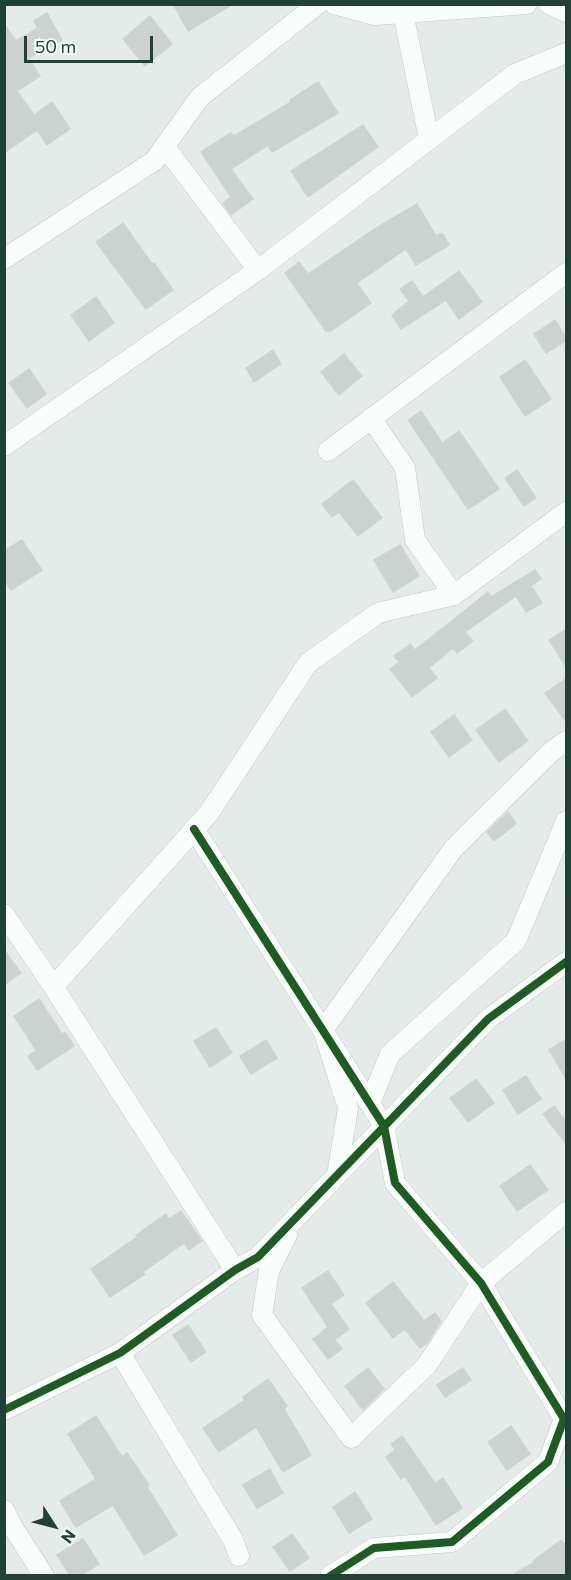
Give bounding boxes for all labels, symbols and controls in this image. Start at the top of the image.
scale bar [27,24,156,62]
text: 50 m [35,35,76,57]
north arrow [24,1496,84,1556]
text: N [58,1526,80,1547]

